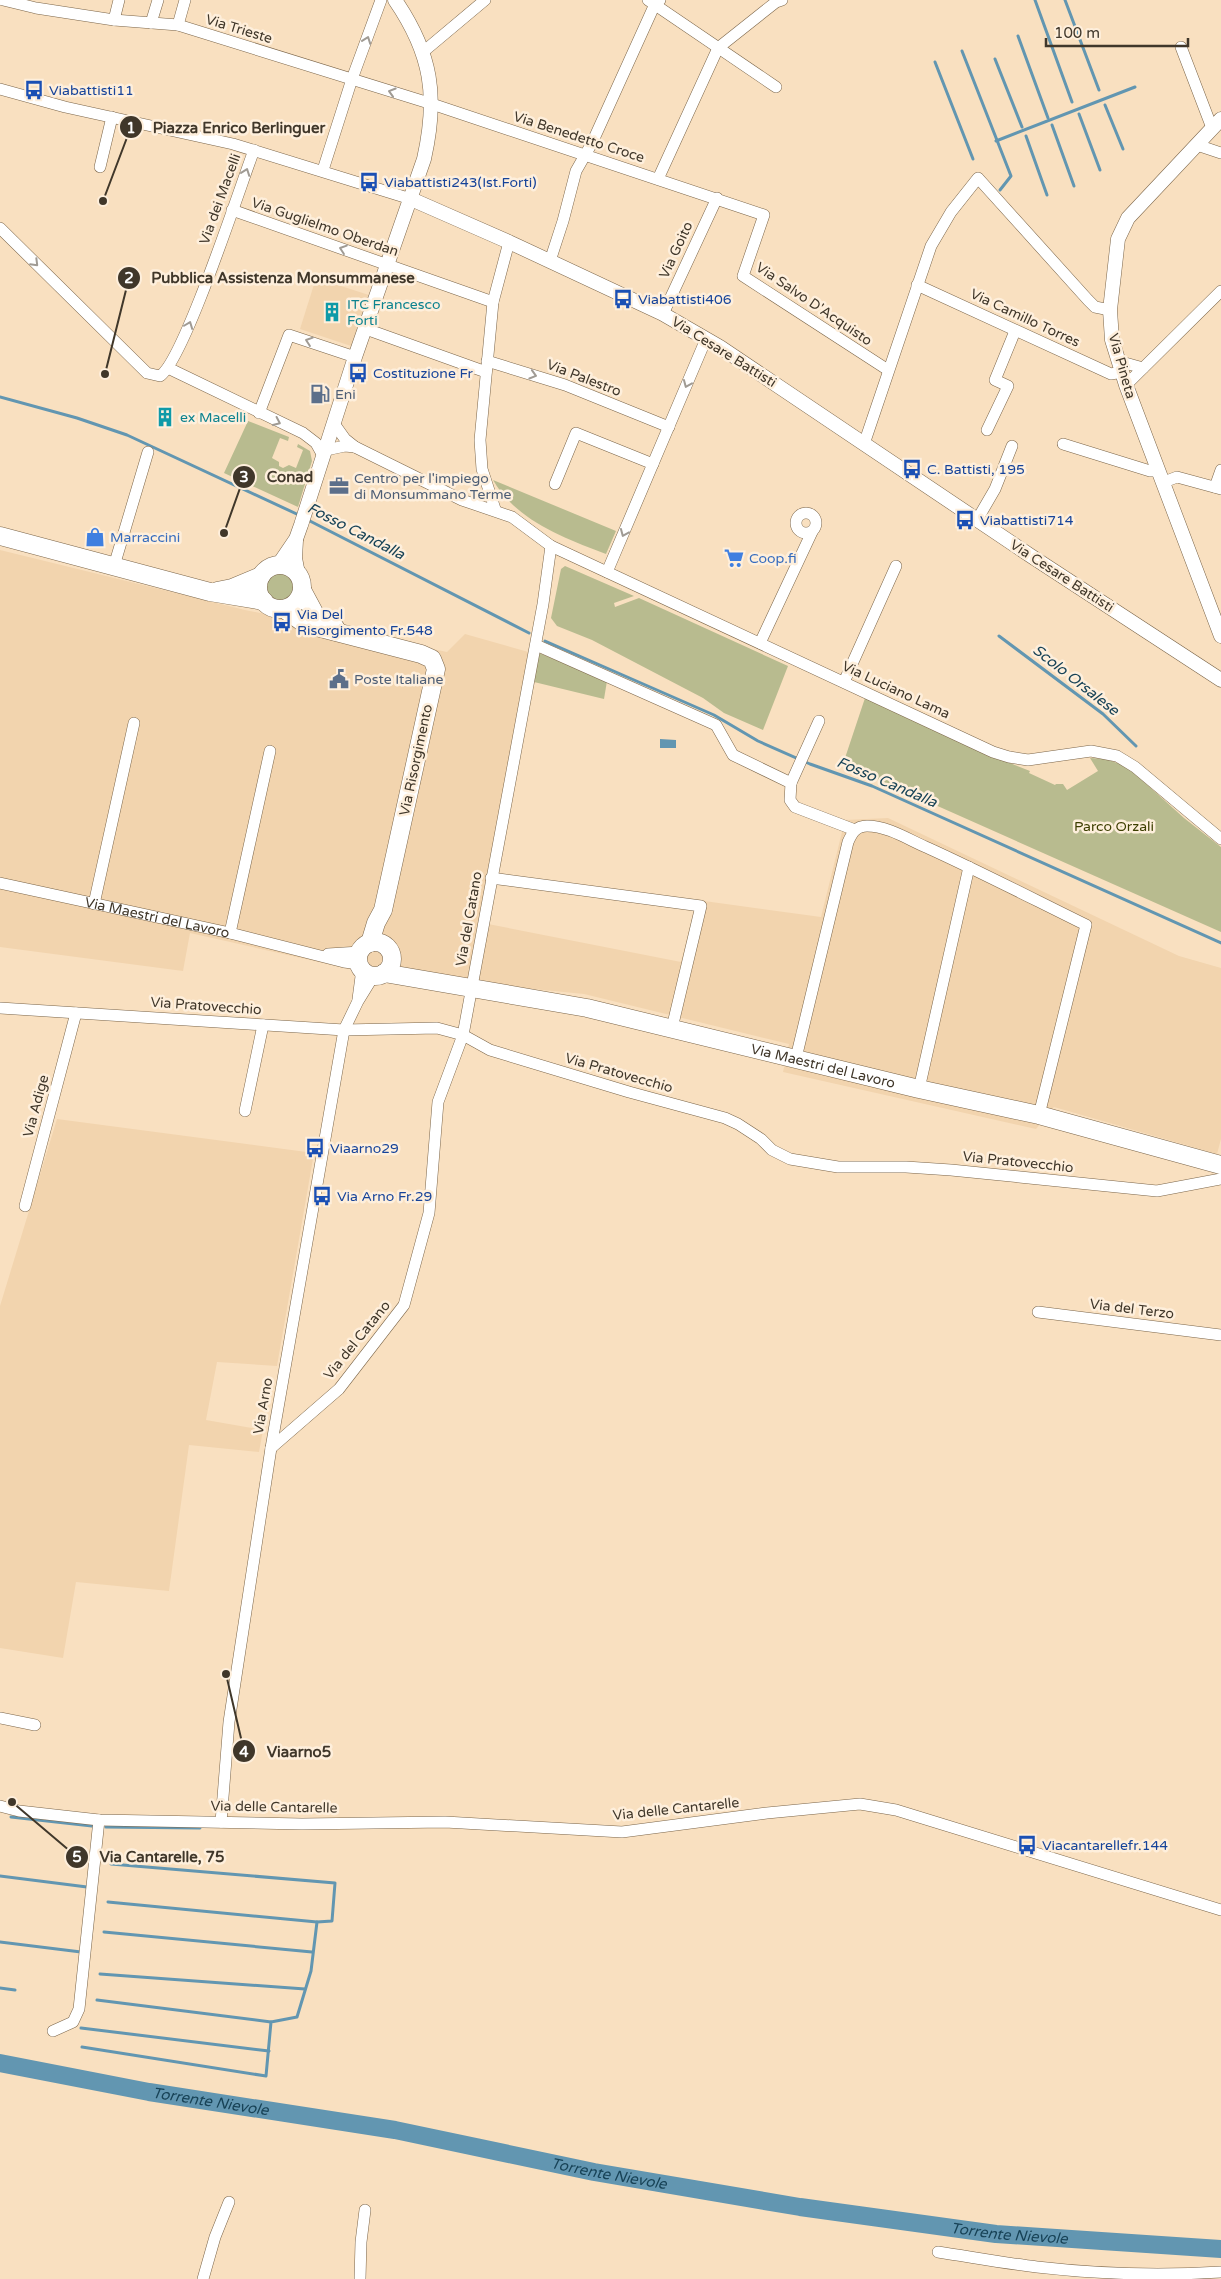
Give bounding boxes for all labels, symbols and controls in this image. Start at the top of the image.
street label: Via Trieste [204,11,274,47]
scale bar [1046,15,1188,47]
text: 100 m [1054,24,1100,42]
one-way arrow [361,36,371,44]
bus stop icon: Viabattisti11 [23,79,45,101]
place label: Viabattisti11 [49,82,134,99]
one-way arrow [388,87,397,97]
street label: Via Benedetto Croce [511,108,647,166]
callout: Piazza Enrico Berlinguer [118,112,336,142]
text: 1 [126,119,136,137]
text: Piazza Enrico Berlinguer [153,119,325,138]
street label: Via dei Macelli [196,151,244,247]
one-way arrow [240,169,250,177]
bus stop icon: Viabattisti243(Ist.Forti) [358,171,380,193]
place label: Viabattisti243(Ist.Forti) [384,174,537,191]
street label: Via Guglielmo Oberdan [249,194,401,260]
street label: Via Goito [655,219,697,281]
one-way arrow [339,245,347,255]
one-way arrow [29,257,38,266]
street label: Via Salvo D'Acquisto [753,259,875,349]
callout: Pubblica Assistenza Monsummanese [116,263,425,293]
text: 2 [124,269,134,287]
text: Pubblica Assistenza Monsummanese [151,269,415,287]
street label: Via Camillo Torres [968,285,1083,351]
bus stop icon: Viabattisti406 [612,288,634,310]
place label: Viabattisti406 [638,291,732,308]
place label: ITC Francesco Forti [347,296,440,329]
building icon: ITC Francesco Forti [321,301,343,323]
street label: Via Cesare Battisti [668,313,780,391]
one-way arrow [183,321,193,330]
street label: Via Pineta [1105,331,1139,401]
one-way arrow [305,337,314,347]
street label: Via Palestro [544,356,624,400]
bus stop icon: Costituzione Fr [347,362,369,384]
place label: Costituzione Fr [373,365,474,382]
one-way arrow [529,370,537,380]
one-way arrow [683,379,694,388]
fuel station icon: Eni [309,383,331,405]
place label: Eni [335,386,356,403]
building icon: ex Macelli [154,406,176,428]
place label: ex Macelli [180,409,246,426]
one-way arrow [272,415,281,426]
bus stop icon: C. Battisti, 195 [901,458,923,480]
place label: C. Battisti, 195 [927,461,1025,478]
callout: Conad [231,462,323,492]
text: 3 [239,468,249,486]
text: Conad [267,468,313,486]
place label: Centro per l'impiego di Monsummano Terme [354,470,512,503]
office icon: Centro per l'impiego di Monsummano Terme [328,475,350,497]
water label: Fosso Candalla [304,499,408,564]
bus stop icon: Viabattisti714 [954,509,976,531]
place label: Viabattisti714 [980,512,1074,529]
shop icon: Marraccini [84,526,106,548]
one-way arrow [619,528,630,537]
place label: Marraccini [110,529,180,546]
street label: Via Cesare Battisti [1007,536,1117,616]
supermarket icon: Coop.fi [723,547,745,569]
place label: Coop.fi [749,550,797,567]
place label: Via Del Risorgimento Fr.548 [297,606,433,639]
bus stop icon: Via Del Risorgimento Fr.548 [271,611,293,633]
water label: Scolo Orsalese [1029,641,1124,720]
street label: Via Luciano Lama [839,658,953,722]
public building icon: Poste Italiane [328,668,350,690]
place label: Poste Italiane [354,671,444,688]
street label: Via Risorgimento [396,703,436,817]
water label: Fosso Candalla [834,753,940,811]
park label: Parco Orzali [1074,818,1154,835]
street label: Via del Catano [452,870,486,968]
street label: Via Maestri del Lavoro [83,893,231,941]
street label: Via Pratovecchio [150,994,262,1018]
street label: Via Maestri del Lavoro [749,1040,897,1091]
street label: Via Pratovecchio [563,1049,675,1097]
street label: Via Adige [20,1073,53,1139]
bus stop icon: Viaarno29 [304,1137,326,1159]
place label: Viaarno29 [330,1140,399,1157]
street label: Via Pratovecchio [962,1148,1074,1176]
bus stop icon: Via Arno Fr.29 [311,1185,333,1207]
place label: Via Arno Fr.29 [337,1188,432,1205]
street label: Via del Terzo [1089,1295,1175,1323]
street label: Via del Catano [320,1297,394,1383]
street label: Via Arno [250,1376,276,1436]
callout: Viaarno5 [232,1736,341,1766]
text: 4 [239,1743,249,1761]
text: Viaarno5 [267,1743,331,1761]
street label: Via delle Cantarelle [612,1794,740,1824]
street label: Via delle Cantarelle [210,1797,338,1817]
bus stop icon: Viacantarellefr.144 [1016,1834,1038,1856]
place label: Viacantarellefr.144 [1042,1837,1168,1854]
callout: Via Cantarelle, 75 [65,1842,235,1872]
text: 5 [72,1848,82,1866]
text: Via Cantarelle, 75 [100,1848,224,1866]
water label: Torrente Nievole [151,2084,271,2120]
water label: Torrente Nievole [549,2154,670,2193]
water label: Torrente Nievole [950,2219,1070,2248]

